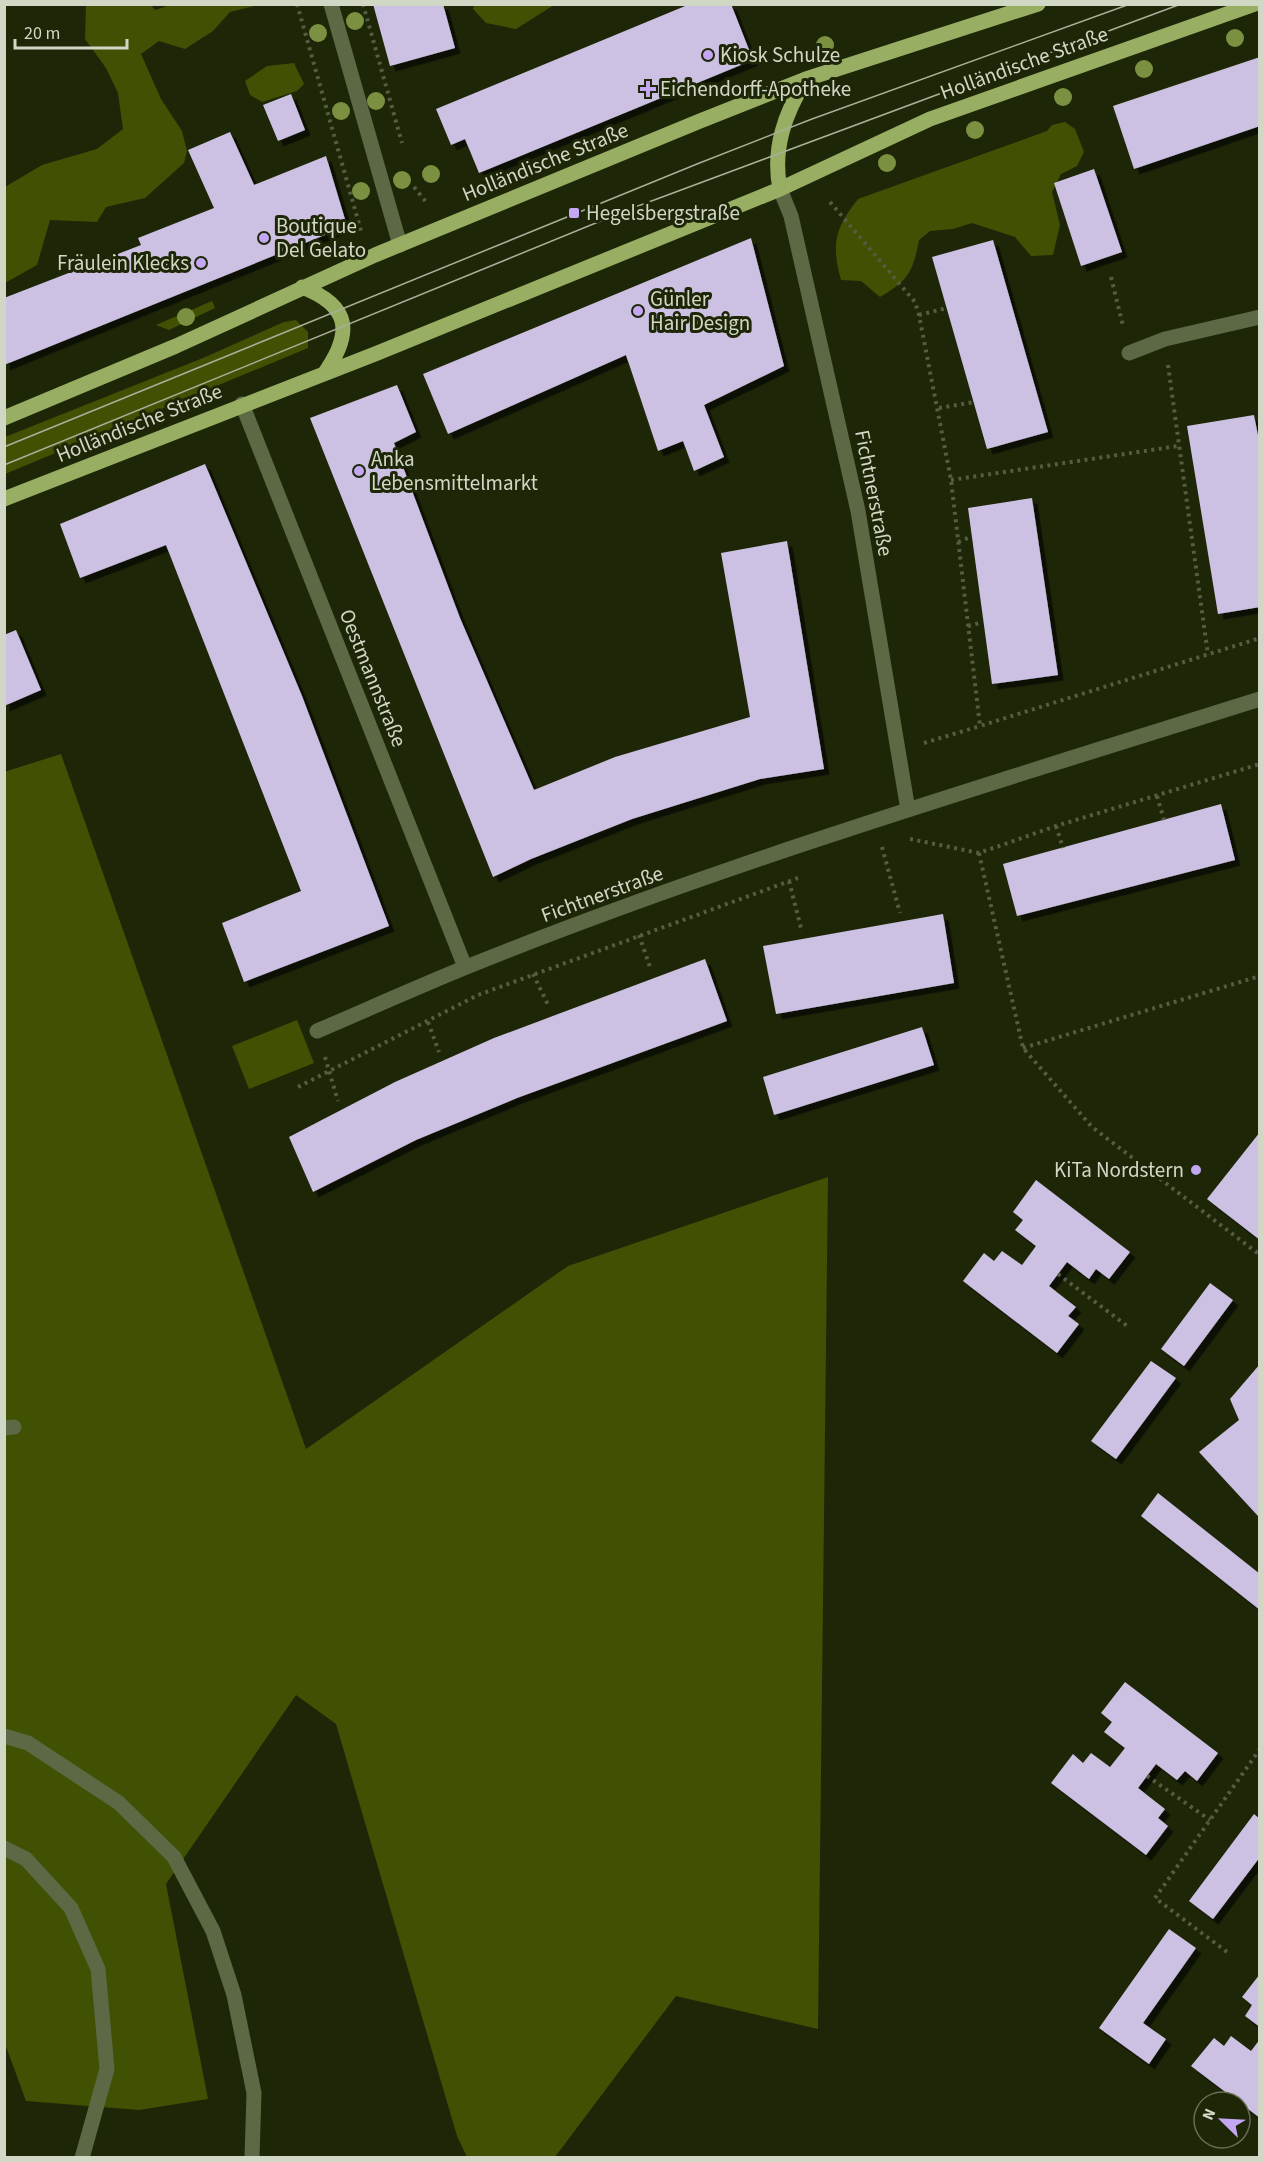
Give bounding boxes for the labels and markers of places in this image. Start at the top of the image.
place label: Kiosk Schulze [720,40,840,70]
marker: Kiosk Schulze [701,48,715,62]
place label: Eichendorff-Apotheke [660,74,851,104]
marker: Eichendorff-Apotheke [641,82,655,96]
place label: Hegelsbergstraße [586,198,740,228]
marker: Hegelsbergstraße [567,206,581,220]
place label: Boutique Del Gelato [276,211,366,265]
marker: Boutique Del Gelato [257,231,271,245]
place label: Fräulein Klecks [57,248,189,278]
marker: Fräulein Klecks [194,256,208,270]
place label: Günler Hair Design [650,284,750,338]
marker: Günler Hair Design [631,304,645,318]
place label: Anka Lebensmittelmarkt [371,444,538,498]
marker: Anka Lebensmittelmarkt [352,464,366,478]
place label: KiTa Nordstern [1054,1155,1184,1185]
marker: KiTa Nordstern [1189,1163,1203,1177]

